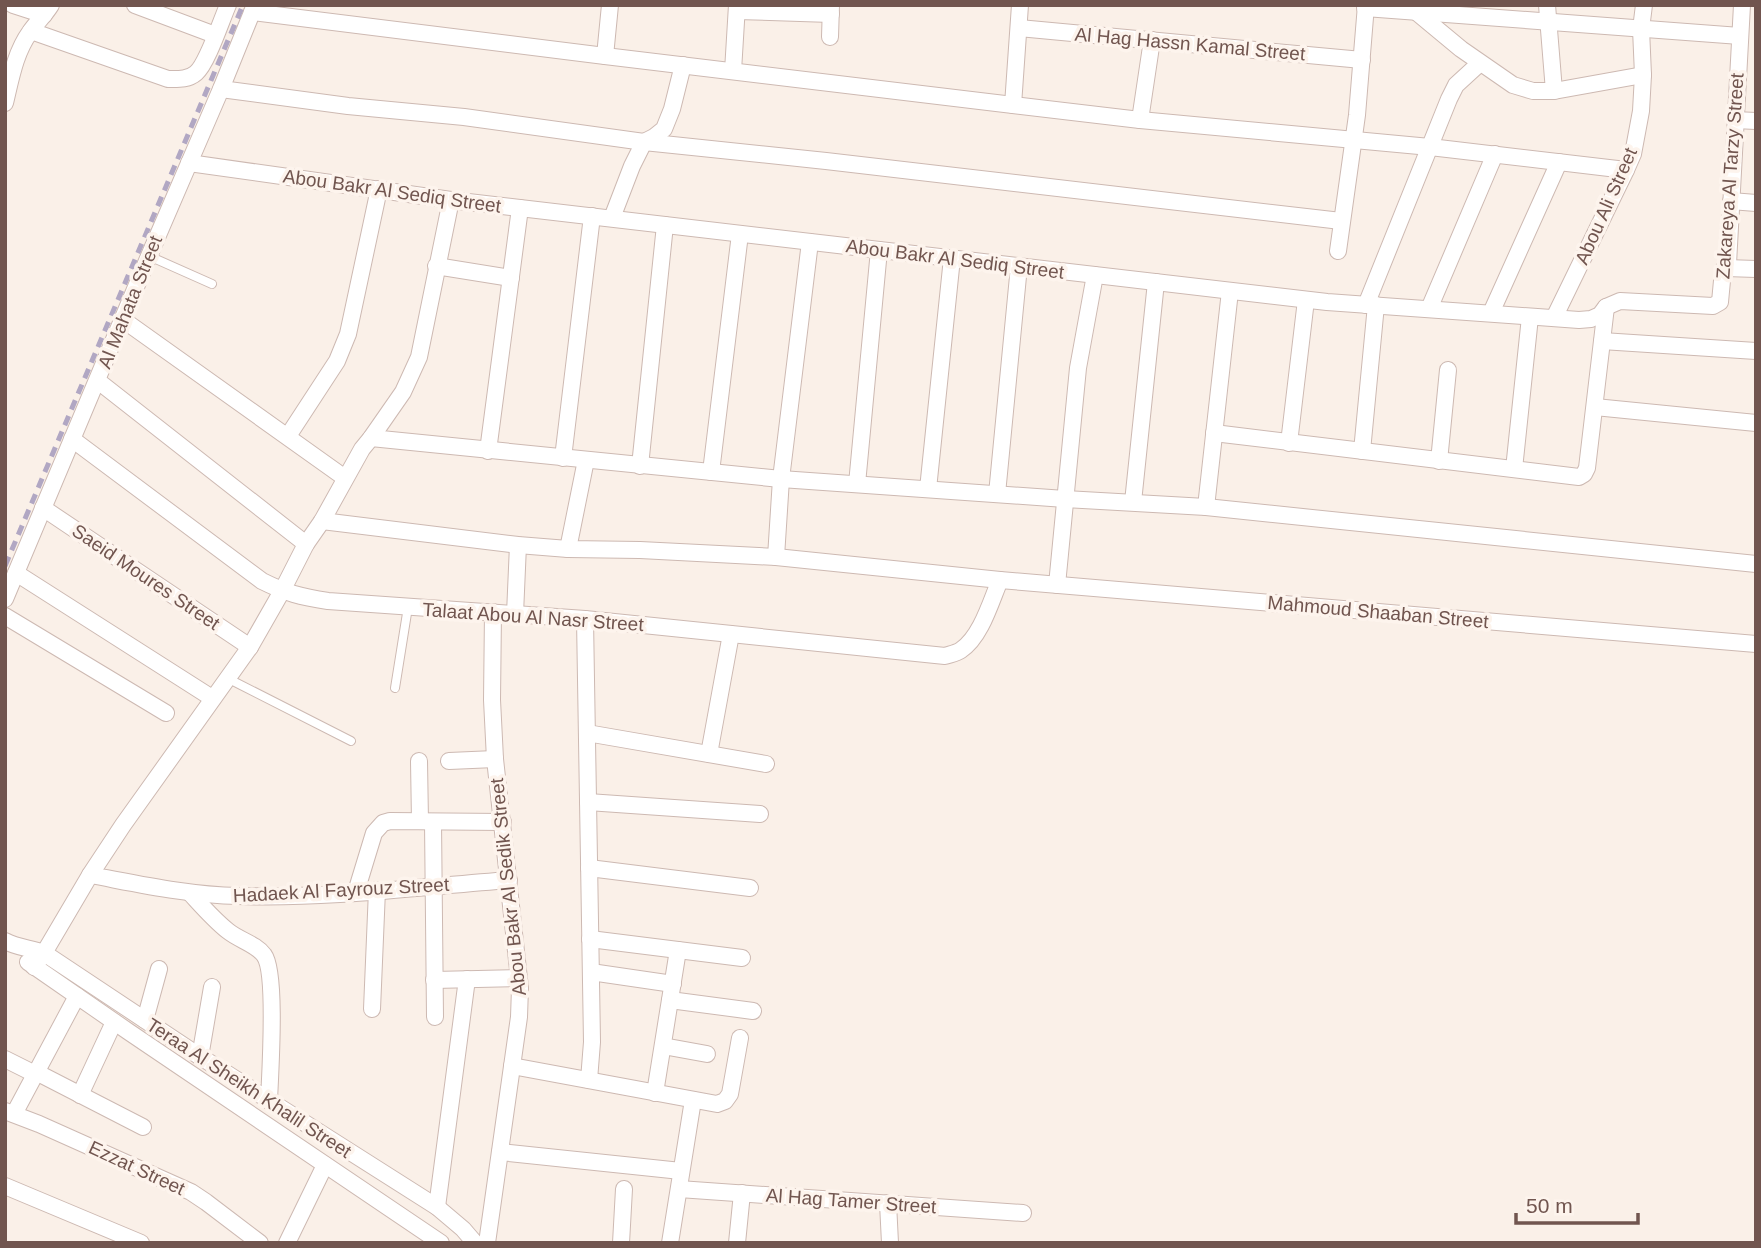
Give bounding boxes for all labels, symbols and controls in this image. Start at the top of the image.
street label: Al Hag Hassn Kamal Street [1074,23,1307,65]
street label: Zakareya Al Tarzy Street [1712,71,1748,280]
street label: Abou Ali Street [1571,144,1641,268]
street label: Abou Bakr Al Sediq Street [282,165,503,217]
street label: Al Mahata Street [94,232,167,372]
street label: Abou Bakr Al Sediq Street [845,235,1066,283]
street label: Saeid Moures Street [68,520,224,635]
street label: Mahmoud Shaaban Street [1267,592,1490,632]
street label: Talaat Abou Al Nasr Street [422,599,645,635]
street label: Abou Bakr Al Sedik Street [486,776,530,997]
street label: Hadaek Al Fayrouz Street [232,874,450,906]
street label: Teraa Al Sheikh Khalil Street [143,1014,356,1162]
street label: Ezzat Street [86,1137,189,1200]
scale bar [1516,1182,1638,1226]
street label: Al Hag Tamer Street [765,1185,938,1217]
text: 50 m [1526,1194,1573,1217]

